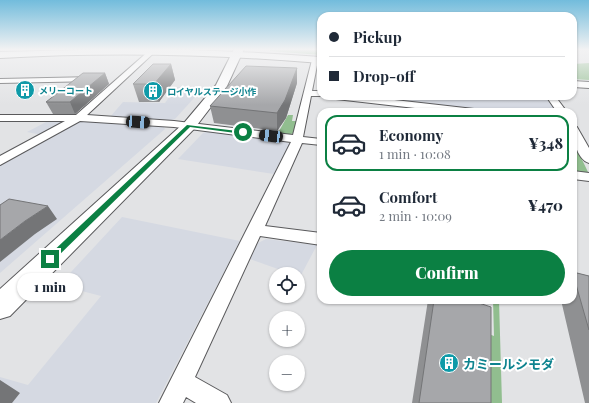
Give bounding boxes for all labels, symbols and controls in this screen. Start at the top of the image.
text: Pickup [353,27,402,47]
text: Drop-off [353,66,415,86]
building icon: メリーコート [14,79,36,101]
building icon: ロイヤルステージ小作 [142,80,164,102]
place label: メリーコート [39,84,93,96]
place label: ロイヤルステージ小作 [167,85,257,97]
car [126,115,150,129]
route start [234,123,252,141]
icon: car [331,125,367,161]
text: Economy [379,125,443,145]
car [258,129,284,143]
text: ¥348 [528,133,563,153]
text: 1 min · 10:08 [379,145,451,162]
icon: car [331,187,367,223]
text: Comfort [379,187,437,207]
text: ¥470 [528,195,563,215]
text: 2 min · 10:09 [379,207,452,224]
route end [41,250,59,268]
button: Confirm [329,250,565,296]
map controls [269,267,305,391]
button: locate [269,267,305,303]
callout: 1 min [17,273,83,301]
text: 1 min [34,278,66,295]
button: + [269,311,305,347]
building icon: カミールシモダ [438,352,460,374]
button: − [269,355,305,391]
place label: カミールシモダ [463,355,554,372]

